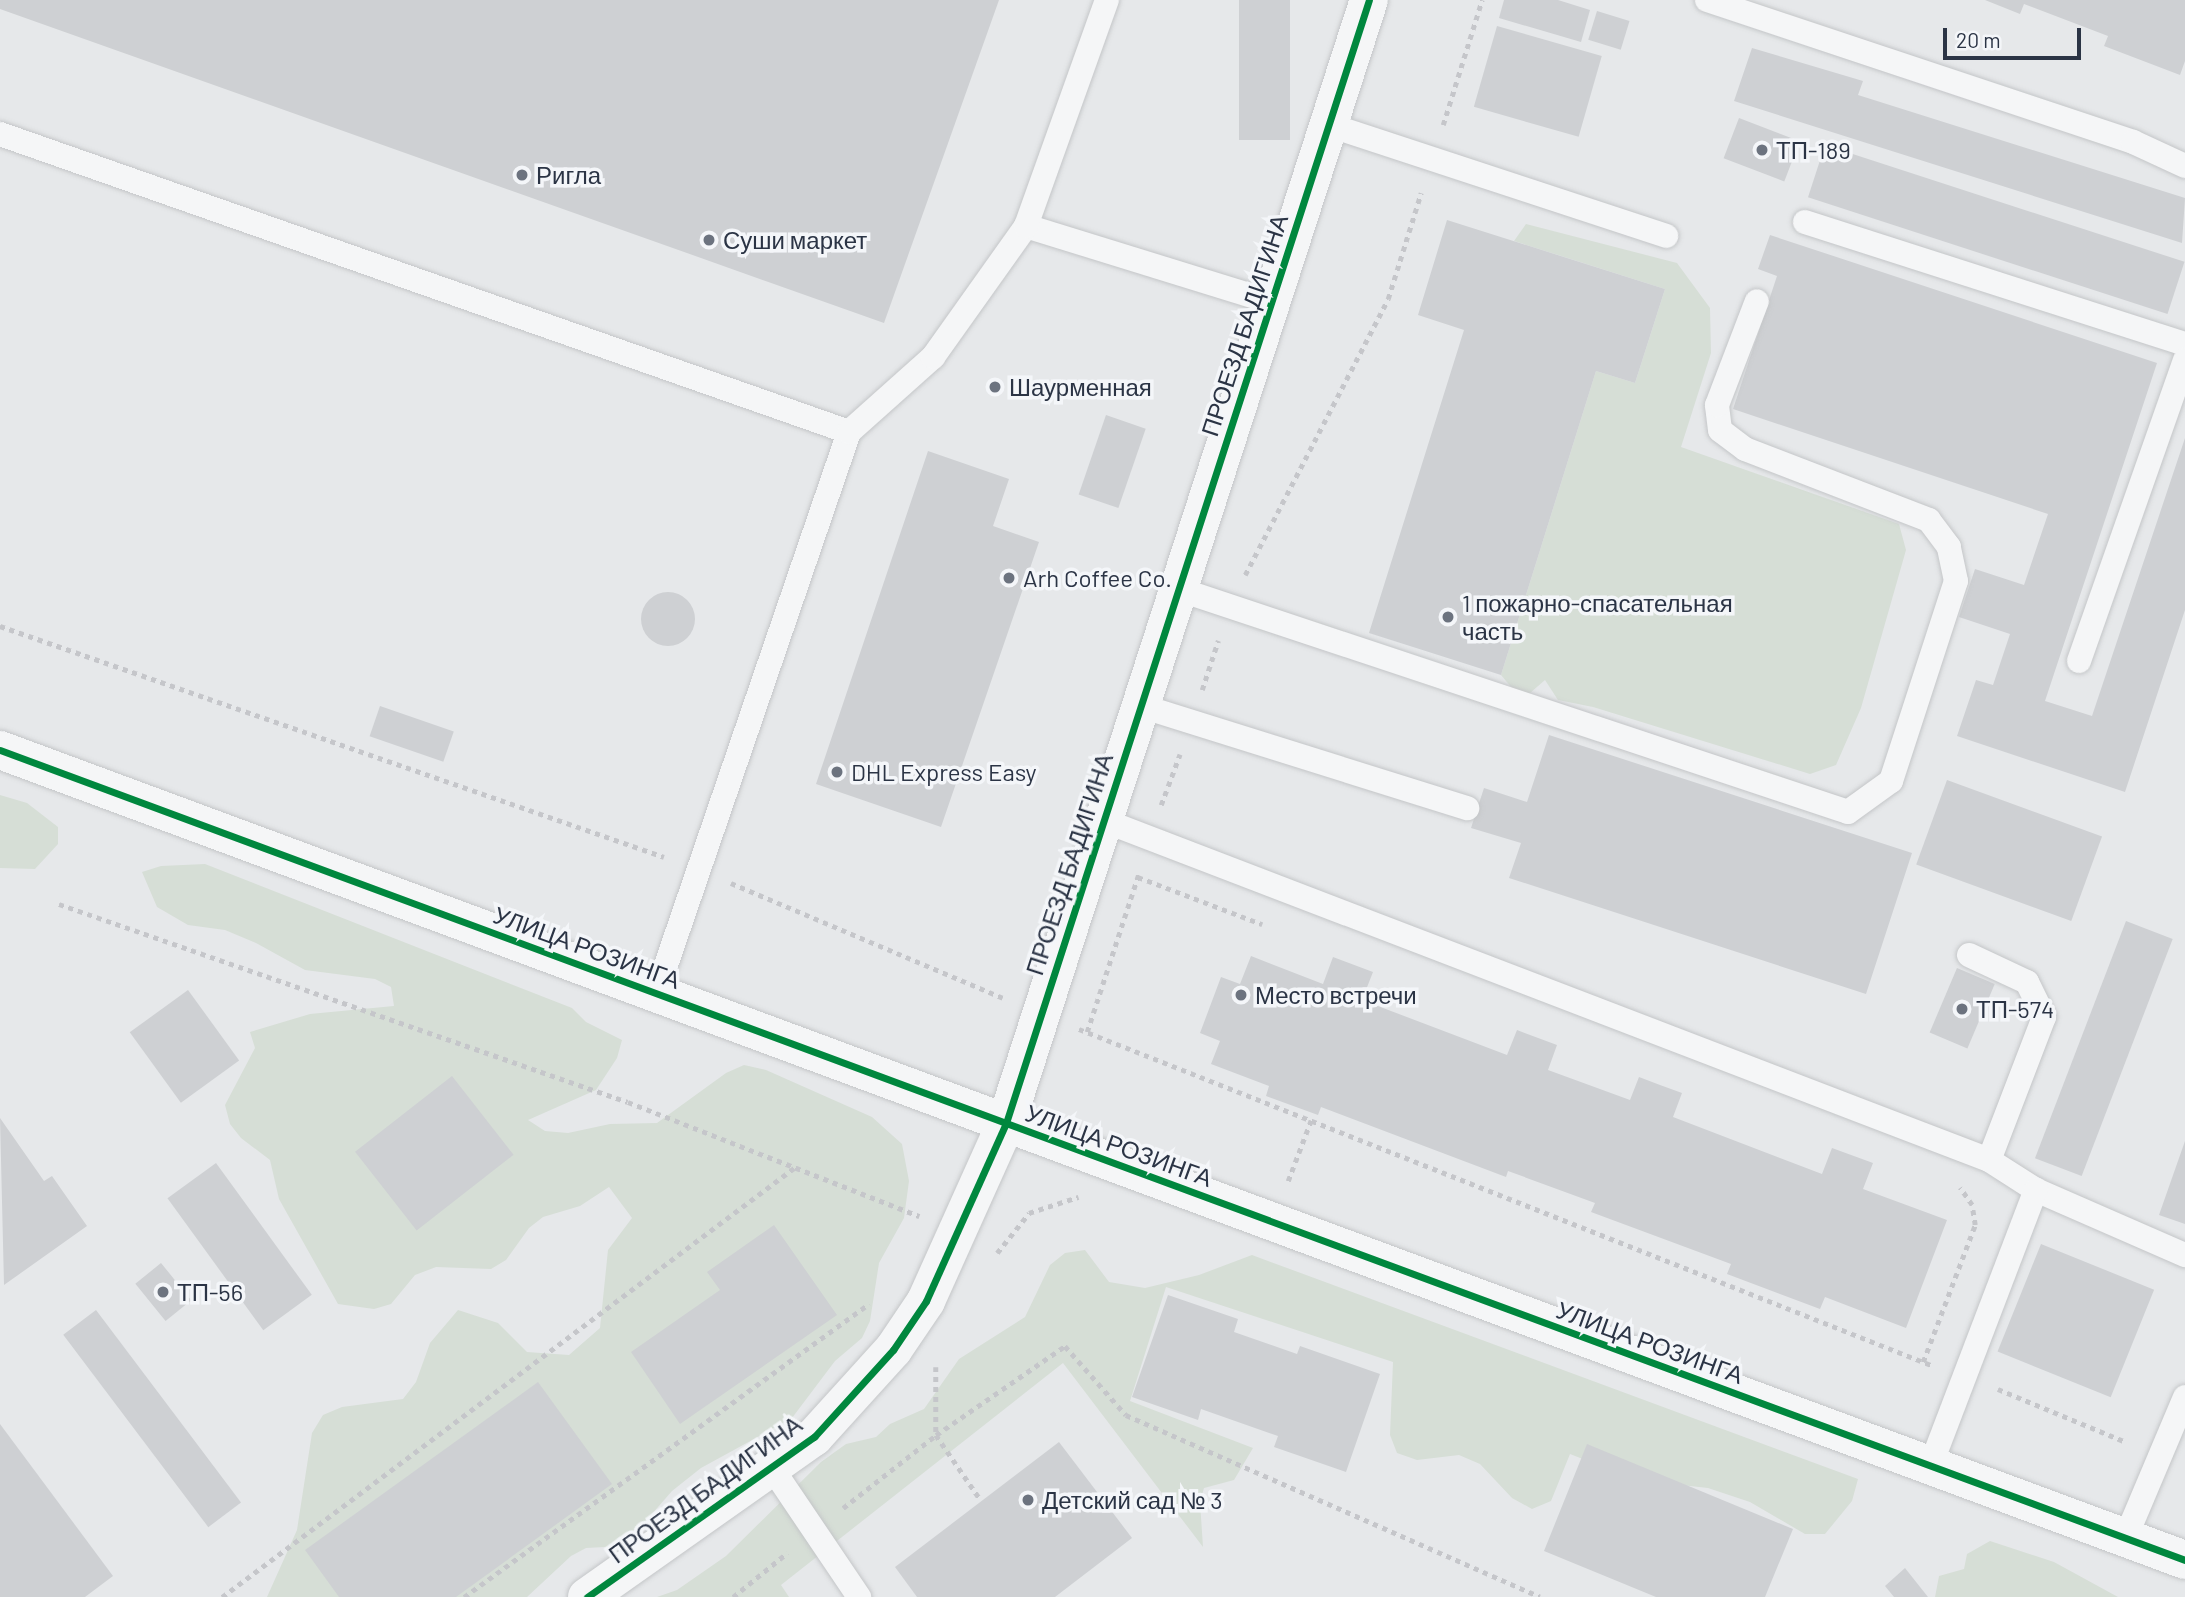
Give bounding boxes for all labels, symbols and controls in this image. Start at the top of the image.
scale bar [1947,14,2085,58]
text: 20 m [1956,27,2001,52]
place label: ТП-189 [1776,136,1851,164]
marker: ТП-189 [1754,142,1770,158]
place label: Ригла [536,161,601,189]
marker: Ригла [514,167,530,183]
street label: ПРОЕЗД БАДИГИНА [1195,210,1293,440]
place label: Суши маркет [723,226,867,254]
marker: Суши маркет [701,232,717,248]
place label: Шаурменная [1009,373,1152,401]
marker: Шаурменная [987,379,1003,395]
place label: Arh Coffee Co. [1023,564,1172,592]
marker: Arh Coffee Co. [1001,570,1017,586]
place label: 1 пожарно-спасательная часть [1462,589,1733,645]
marker: 1 пожарно-спасательная часть [1440,609,1456,625]
street label: ПРОЕЗД БАДИГИНА [1020,749,1118,979]
place label: DHL Express Easy [851,758,1037,786]
marker: DHL Express Easy [829,764,845,780]
street label: УЛИЦА РОЗИНГА [490,900,684,994]
place label: Место встречи [1255,981,1417,1009]
marker: Место встречи [1233,987,1249,1003]
place label: ТП-574 [1976,995,2054,1023]
marker: ТП-574 [1954,1001,1970,1017]
street label: УЛИЦА РОЗИНГА [1022,1098,1216,1192]
place label: ТП-56 [177,1278,243,1306]
marker: ТП-56 [155,1284,171,1300]
street label: УЛИЦА РОЗИНГА [1553,1295,1747,1389]
street label: ПРОЕЗД БАДИГИНА [603,1409,807,1569]
place label: Детский сад № 3 [1042,1486,1223,1514]
marker: Детский сад № 3 [1020,1492,1036,1508]

